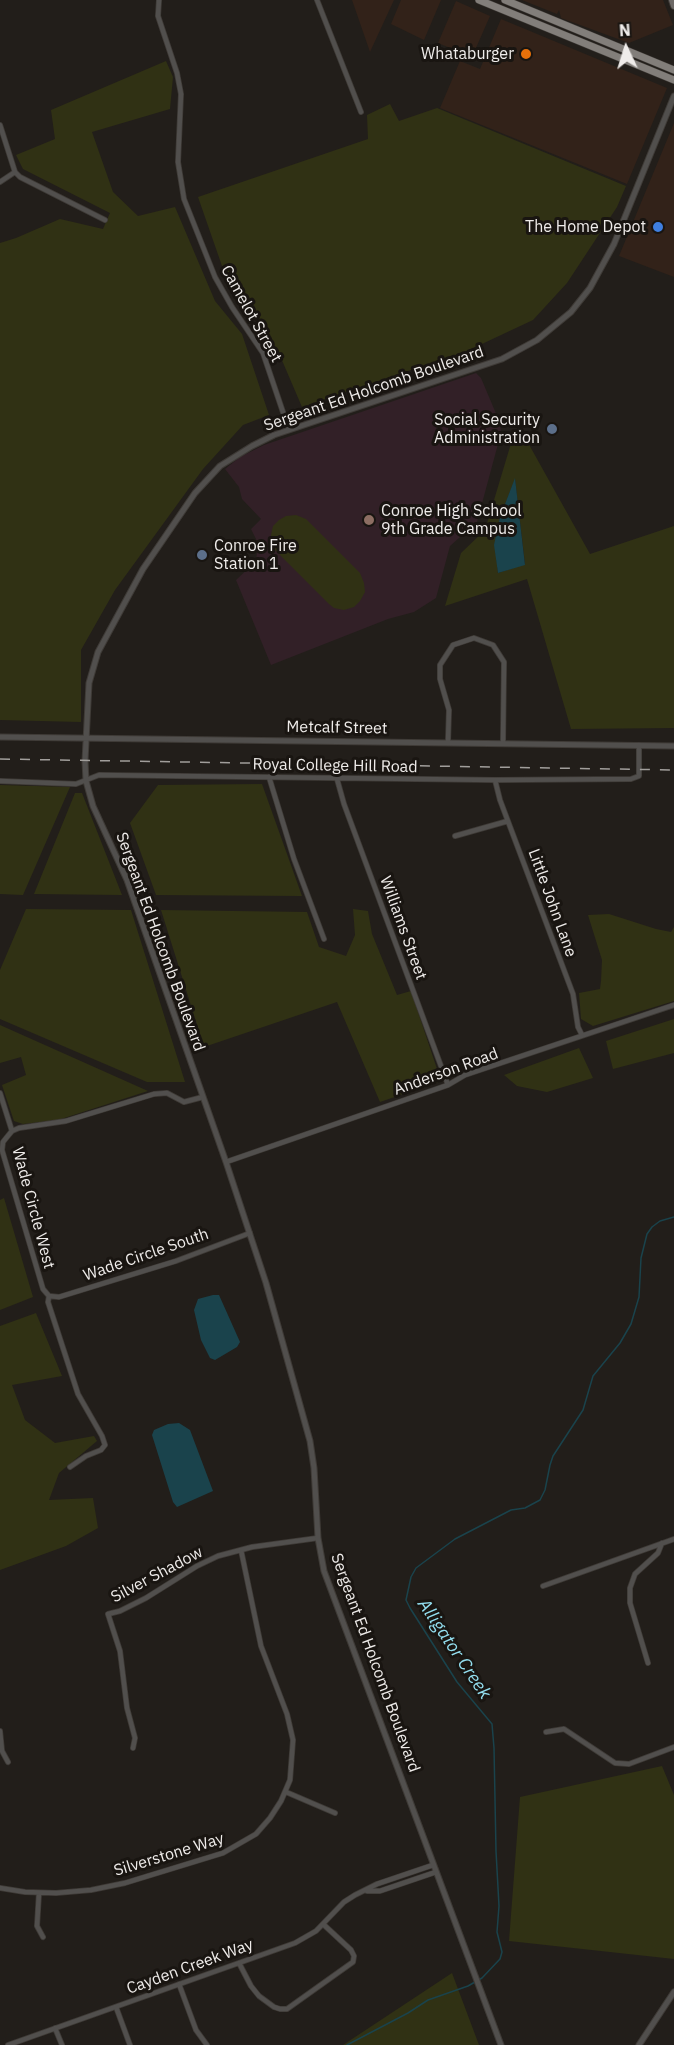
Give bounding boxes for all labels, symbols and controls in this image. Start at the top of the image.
north arrow [596,18,656,78]
text: N [618,20,631,40]
place label: Whataburger [421,44,514,64]
marker: Whataburger [519,47,533,61]
place label: The Home Depot [525,217,646,237]
marker: The Home Depot [651,220,665,234]
street label: Camelot Street [216,262,286,366]
street label: Sergeant Ed Holcomb Boulevard [261,342,487,436]
place label: Social Security Administration [434,410,540,448]
marker: Social Security Administration [545,422,559,436]
place label: Conroe High School 9th Grade Campus [381,501,522,539]
marker: Conroe High School 9th Grade Campus [362,513,376,527]
place label: Conroe Fire Station 1 [214,536,297,574]
marker: Conroe Fire Station 1 [195,548,209,562]
street label: Metcalf Street [286,718,388,738]
street label: Royal College Hill Road [252,755,418,777]
street label: Sergeant Ed Holcomb Boulevard [111,830,209,1054]
street label: Little John Lane [524,846,580,960]
street label: Williams Street [375,874,431,982]
street label: Anderson Road [391,1044,501,1100]
street label: Wade Circle West [8,1145,58,1271]
street label: Wade Circle South [81,1225,211,1285]
street label: Silver Shadow [108,1543,206,1607]
street label: Sergeant Ed Holcomb Boulevard [326,1551,424,1775]
water label: Alligator Creek [413,1595,495,1703]
street label: Silverstone Way [112,1829,226,1881]
street label: Cayden Creek Way [124,1935,256,1999]

